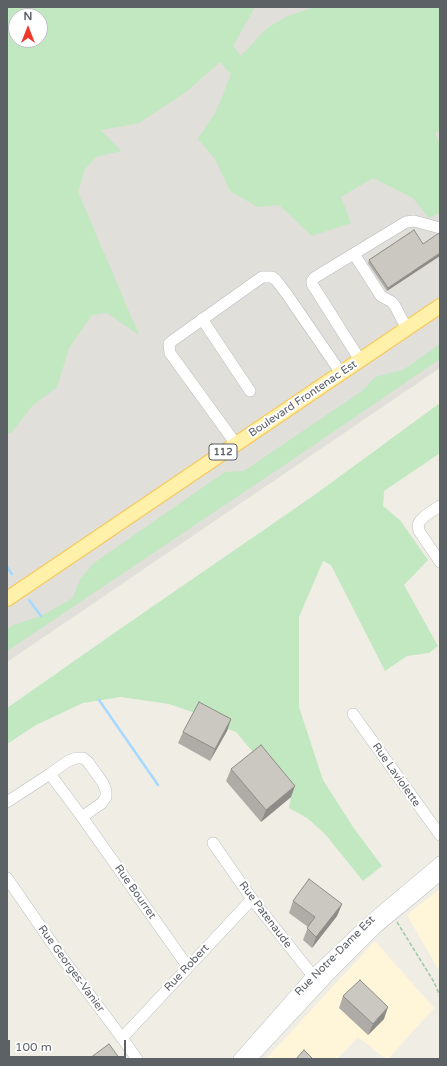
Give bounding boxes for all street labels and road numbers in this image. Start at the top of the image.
street label: Boulevard Frontenac Est [246,358,360,440]
road number: 112 [209,444,237,460]
street label: Rue Laviolette [369,741,423,809]
street label: Rue Bourret [111,862,159,922]
street label: Rue Patenaude [236,879,294,951]
street label: Rue Notre-Dame Est [292,913,378,999]
street label: Rue Georges-Vanier [35,923,107,1015]
street label: Rue Robert [162,942,212,994]

